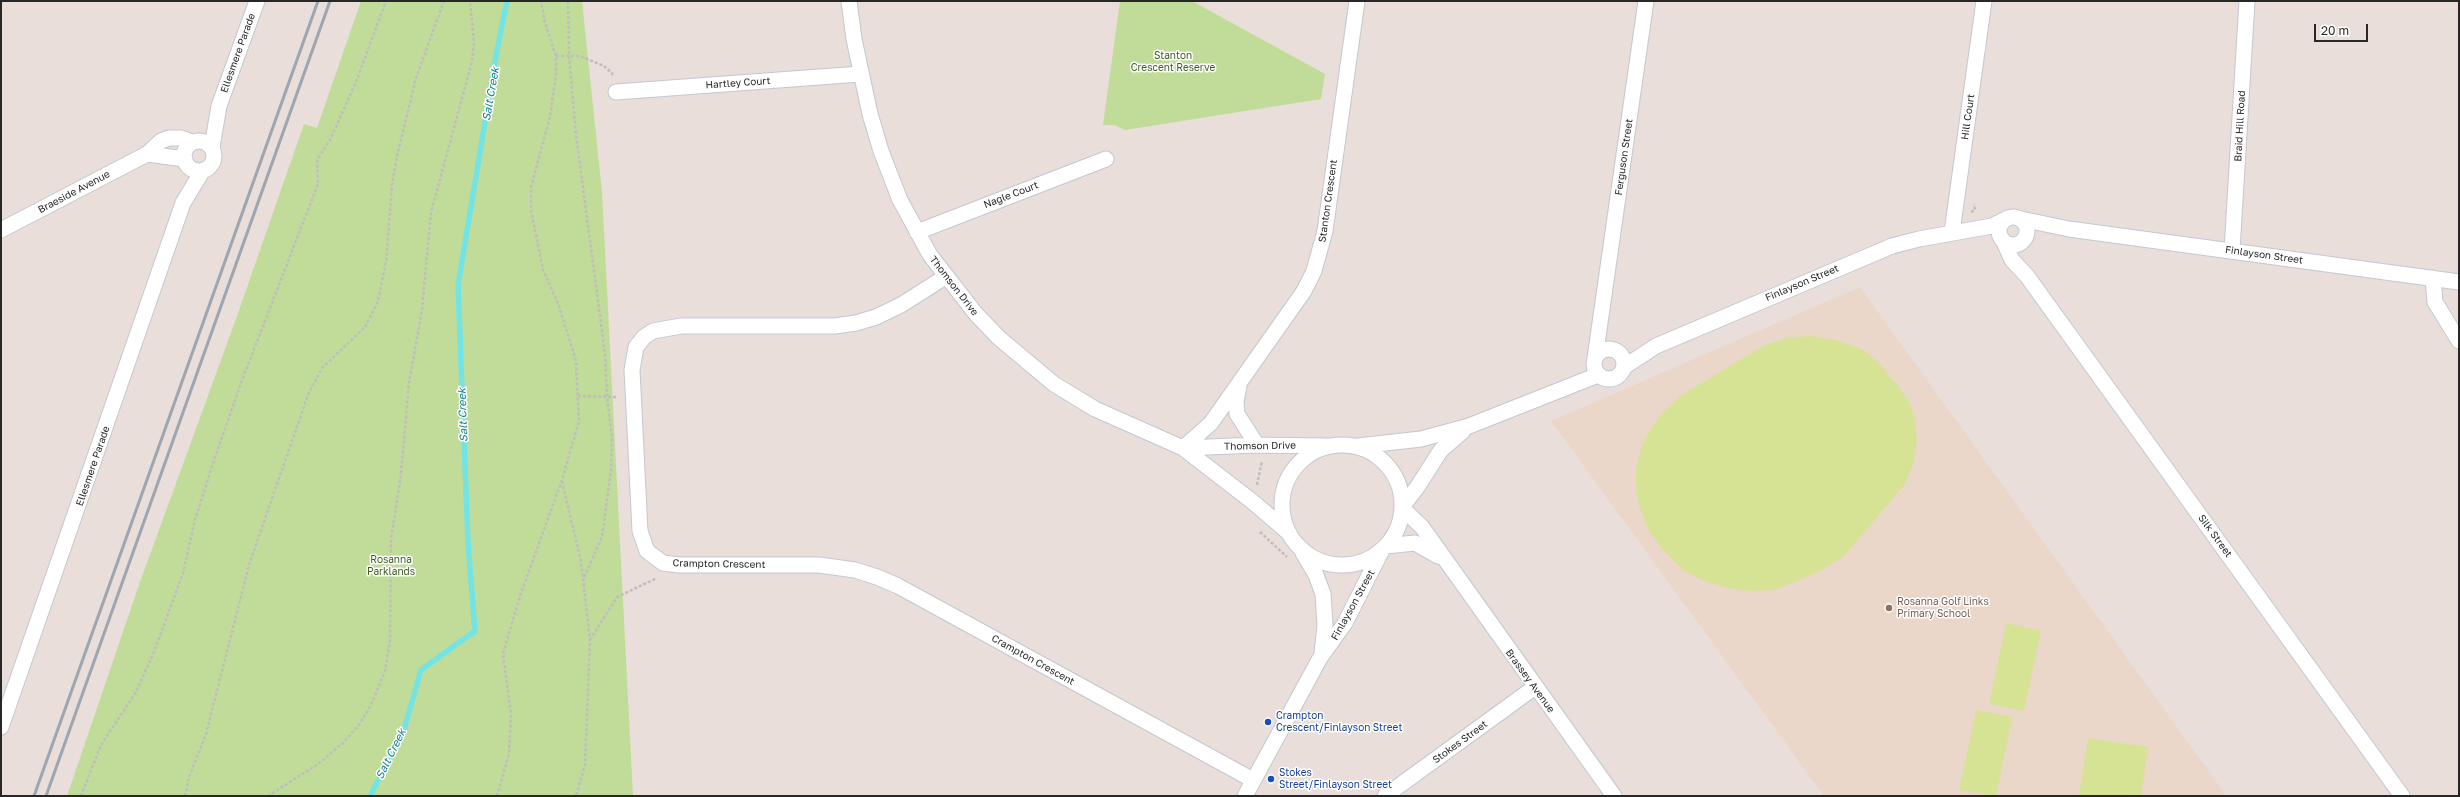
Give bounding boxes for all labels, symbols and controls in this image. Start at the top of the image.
street label: Ellesmere Parade [218,12,258,94]
scale bar [2316,16,2370,42]
text: 20 m [2321,23,2349,38]
park label: Stanton Crescent Reserve [1131,50,1215,74]
water label: Salt Creek [480,66,502,122]
street label: Hartley Court [705,75,771,91]
street label: Braid Hill Road [2232,90,2248,162]
street label: Hill Court [1959,93,1977,141]
street label: Ferguson Street [1613,118,1635,196]
street label: Stanton Crescent [1316,159,1340,243]
street label: Braeside Avenue [36,168,112,216]
street label: Nagle Court [982,179,1040,211]
street label: Finlayson Street [2224,244,2304,266]
street label: Thomson Drive [927,254,981,318]
street label: Finlayson Street [1763,262,1841,304]
water label: Salt Creek [455,388,471,442]
street label: Ellesmere Parade [74,424,112,508]
street label: Thomson Drive [1224,439,1296,453]
street label: Silk Street [2195,512,2235,560]
park label: Rosanna Parklands [367,554,415,578]
street label: Crampton Crescent [672,557,766,571]
street label: Finlayson Street [1329,568,1377,642]
place label: Rosanna Golf Links Primary School [1897,596,1989,620]
marker: Rosanna Golf Links Primary School [1884,603,1894,613]
street label: Crampton Crescent [989,632,1077,688]
street label: Brassey Avenue [1503,647,1557,715]
place label: Crampton Crescent/Finlayson Street [1276,710,1402,734]
marker: Crampton Crescent/Finlayson Street [1263,717,1273,727]
street label: Stokes Street [1430,718,1490,766]
water label: Salt Creek [373,727,409,781]
place label: Stokes Street/Finlayson Street [1279,767,1392,790]
marker: Stokes Street/Finlayson Street [1266,774,1276,784]

